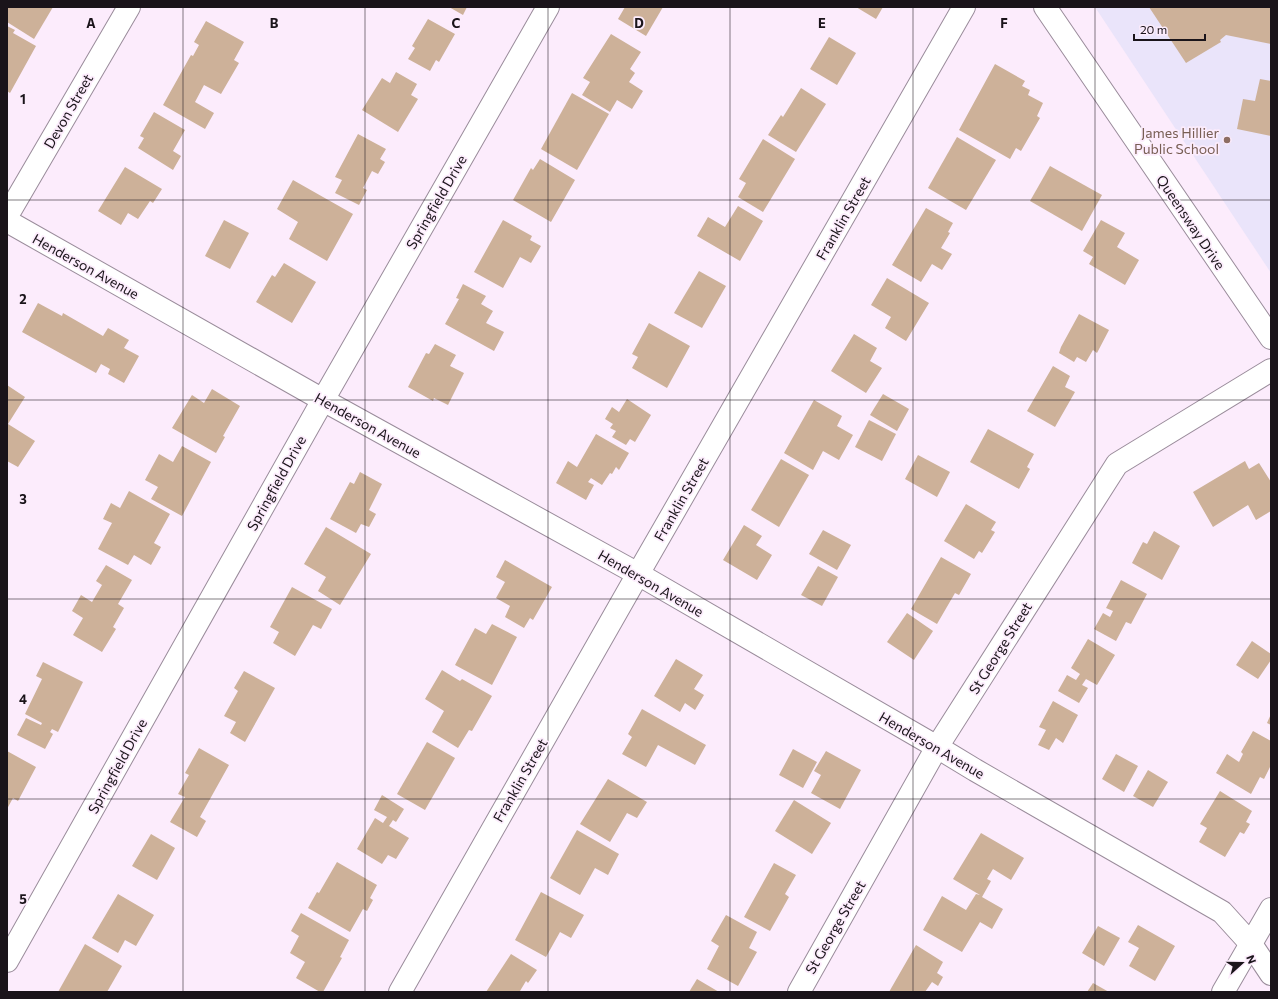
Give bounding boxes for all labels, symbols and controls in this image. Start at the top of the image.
text: A [86,15,96,31]
text: B [270,15,279,31]
text: C [452,15,461,31]
text: D [634,15,644,31]
text: E [818,15,826,31]
text: F [1000,15,1008,31]
scale bar [1134,16,1205,42]
text: 20 m [1140,22,1167,36]
street label: Devon Street [40,71,96,151]
text: 1 [20,91,26,107]
place label: James Hillier Public School [1134,124,1219,157]
marker: James Hillier Public School [1222,135,1232,145]
street label: Springfield Drive [402,152,470,252]
street label: Queensway Drive [1153,172,1229,272]
street label: Franklin Street [812,173,874,263]
street label: Henderson Avenue [30,230,142,302]
text: 2 [19,291,27,307]
street label: Henderson Avenue [312,389,424,461]
street label: Springfield Drive [243,433,309,533]
street label: Franklin Street [650,454,712,544]
text: 3 [19,491,27,507]
street label: Henderson Avenue [595,546,707,620]
street label: St George Street [965,599,1035,697]
text: 4 [19,691,27,707]
street label: Henderson Avenue [876,708,988,782]
street label: Springfield Drive [84,716,150,816]
street label: Franklin Street [489,735,551,825]
street label: St George Street [801,877,869,977]
text: 5 [19,891,27,907]
north arrow [1222,943,1262,983]
text: N [1244,953,1259,965]

